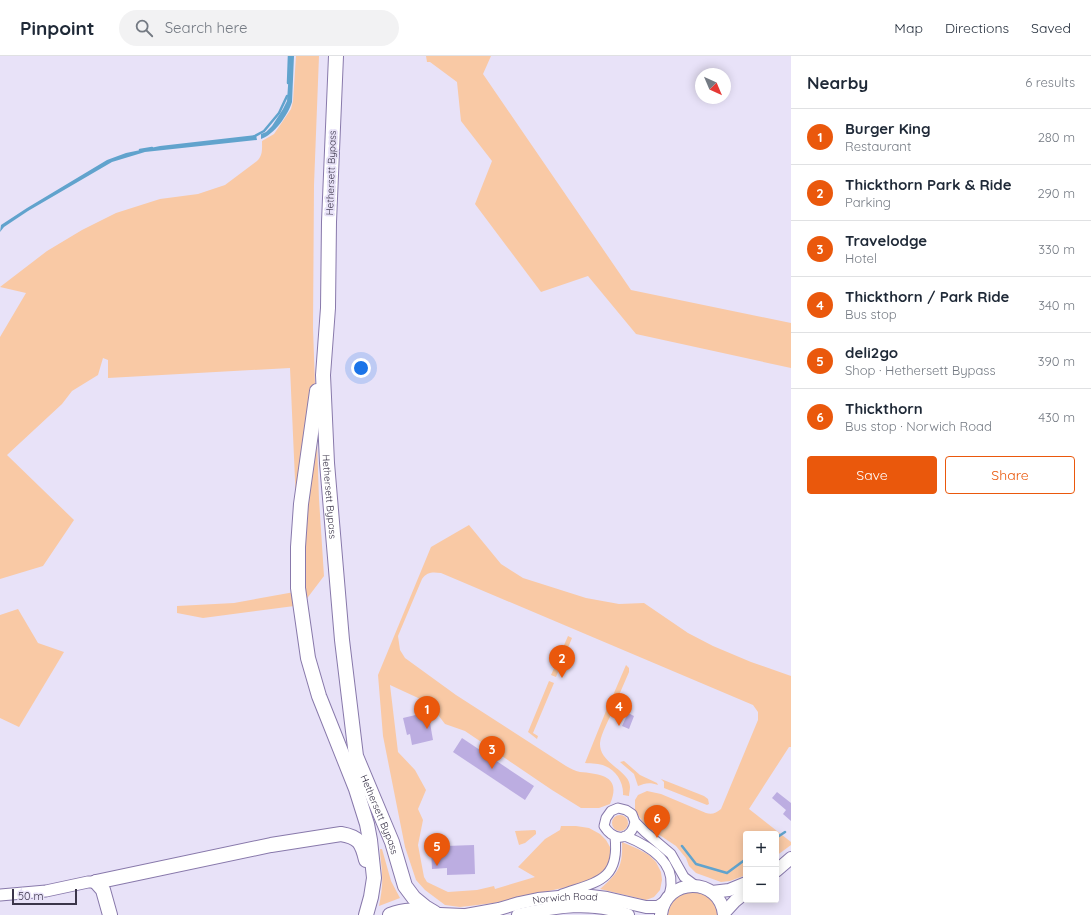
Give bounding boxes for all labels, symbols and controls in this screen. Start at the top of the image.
search box [119,10,399,46]
text: Pinpoint [20,16,95,40]
icon: search [133,17,155,39]
text: Search here [165,18,247,37]
text: Map [894,19,923,37]
text: Directions [945,19,1009,37]
text: Saved [1031,19,1071,37]
north arrow [695,68,731,104]
text: Nearby [807,72,868,93]
text: 6 results [1025,74,1075,90]
text: Burger King [845,119,931,138]
text: 1 [817,129,823,145]
text: 280 m [1038,129,1075,145]
street label: Hethersett Bypass [323,130,339,216]
text: Restaurant [845,138,911,154]
text: Thickthorn Park & Ride [845,175,1012,194]
text: 2 [816,185,824,201]
text: 290 m [1037,185,1075,201]
text: Parking [845,194,891,210]
text: Travelodge [845,231,927,250]
text: 3 [817,241,823,257]
text: 330 m [1038,241,1075,257]
text: Hotel [845,250,877,266]
text: Thickthorn / Park Ride [845,287,1009,306]
text: 4 [816,297,824,313]
text: 340 m [1038,297,1075,313]
text: Bus stop [845,306,897,322]
text: deli2go [845,343,898,362]
text: 5 [816,353,824,369]
text: 390 m [1038,353,1075,369]
your location [351,358,371,378]
text: Shop · Hethersett Bypass [845,362,996,378]
text: Thickthorn [845,399,923,418]
text: 6 [816,409,824,425]
text: 430 m [1038,409,1075,425]
text: Bus stop · Norwich Road [845,418,992,434]
street label: Hethersett Bypass [320,454,340,540]
button: Save [807,456,937,494]
button: Share [945,456,1075,494]
pin: 2 [549,645,575,678]
pin: 4 [606,693,632,726]
pin: 1 [414,696,440,729]
pin: 3 [479,736,505,769]
street label: Hethersett Bypass [358,772,402,856]
pin: 6 [644,805,670,838]
map controls [743,831,779,903]
button: + [743,831,779,867]
pin: 5 [424,833,450,866]
button: − [743,867,779,903]
scale bar [12,887,77,906]
text: 50 m [18,889,44,903]
street label: Norwich Road [531,889,599,907]

